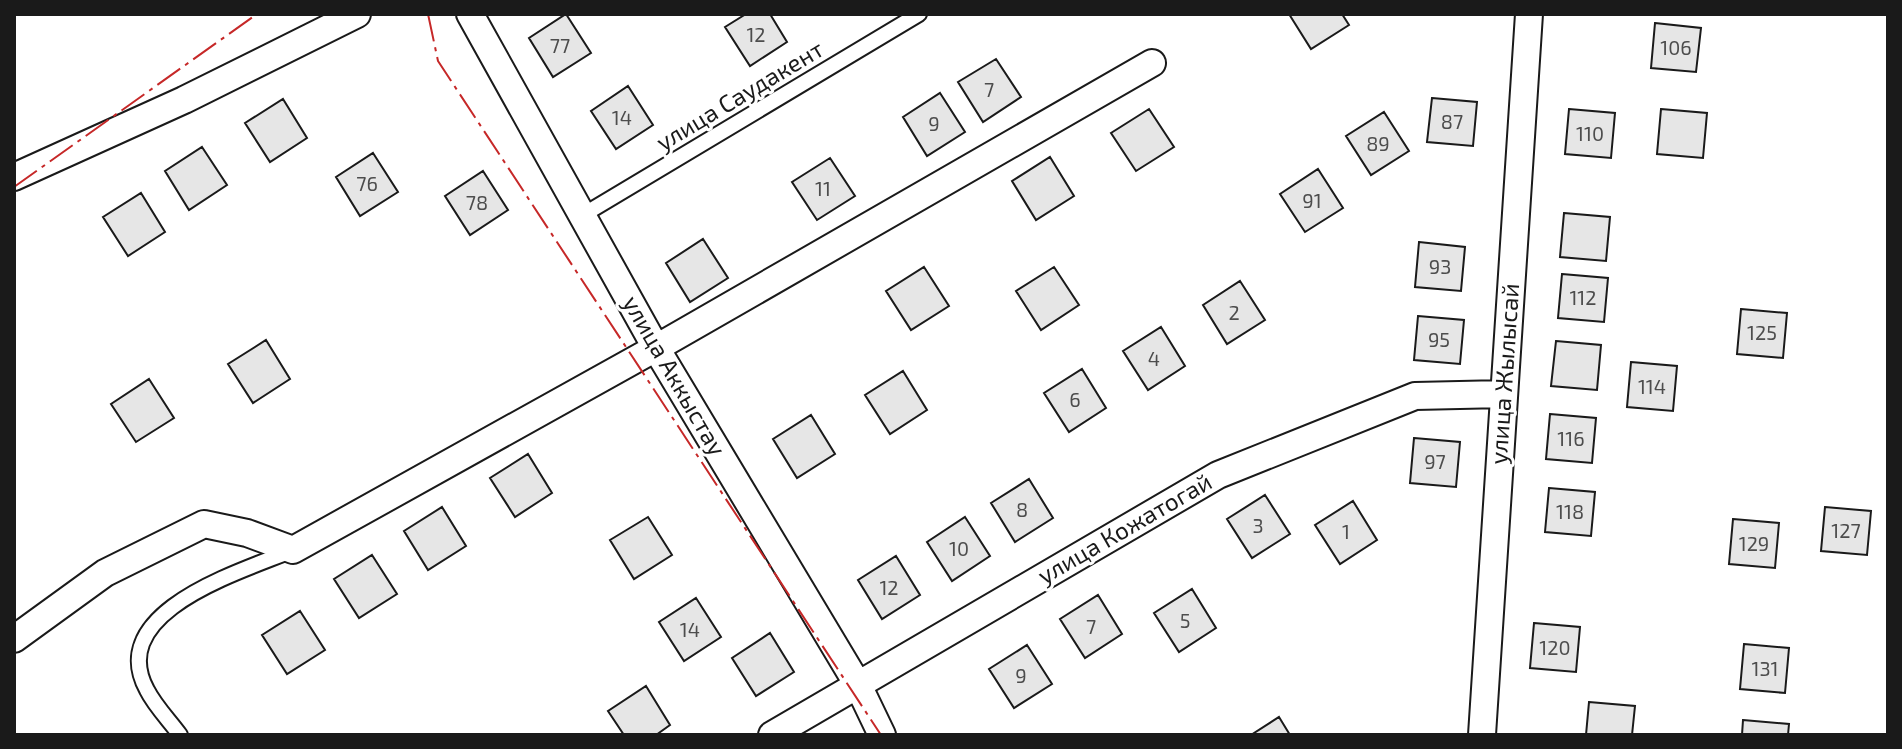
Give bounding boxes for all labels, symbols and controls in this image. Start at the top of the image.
house number: 12 [746,22,766,46]
house number: 77 [550,33,570,57]
street label: улица Саудакент [650,33,829,157]
house number: 106 [1660,35,1692,59]
house number: 7 [984,77,994,101]
house number: 14 [612,105,632,129]
house number: 87 [1441,109,1463,133]
house number: 9 [928,111,940,135]
house number: 110 [1576,121,1604,145]
house number: 89 [1366,131,1390,155]
house number: 76 [356,171,378,195]
house number: 11 [815,176,831,200]
house number: 91 [1302,188,1322,212]
house number: 78 [466,190,488,214]
house number: 93 [1429,254,1451,278]
street label: улица Жылысай [1483,282,1525,465]
house number: 112 [1569,285,1597,309]
street label: улица Аккыстау [617,290,733,461]
house number: 2 [1228,300,1240,324]
house number: 125 [1747,320,1777,344]
house number: 95 [1428,327,1450,351]
house number: 4 [1148,346,1160,370]
house number: 114 [1638,374,1666,398]
house number: 6 [1069,387,1081,411]
house number: 116 [1557,426,1585,450]
house number: 97 [1424,449,1446,473]
street label: улица Кожатогай [1032,466,1217,590]
house number: 8 [1016,497,1028,521]
house number: 118 [1556,499,1584,523]
house number: 3 [1252,513,1264,537]
house number: 127 [1831,518,1861,542]
house number: 1 [1342,519,1350,543]
house number: 129 [1739,531,1769,555]
house number: 10 [949,536,969,560]
house number: 12 [879,575,899,599]
house number: 5 [1180,608,1190,632]
house number: 7 [1086,614,1096,638]
house number: 14 [680,617,700,641]
house number: 120 [1539,635,1571,659]
house number: 131 [1751,656,1779,680]
house number: 9 [1015,663,1027,687]

